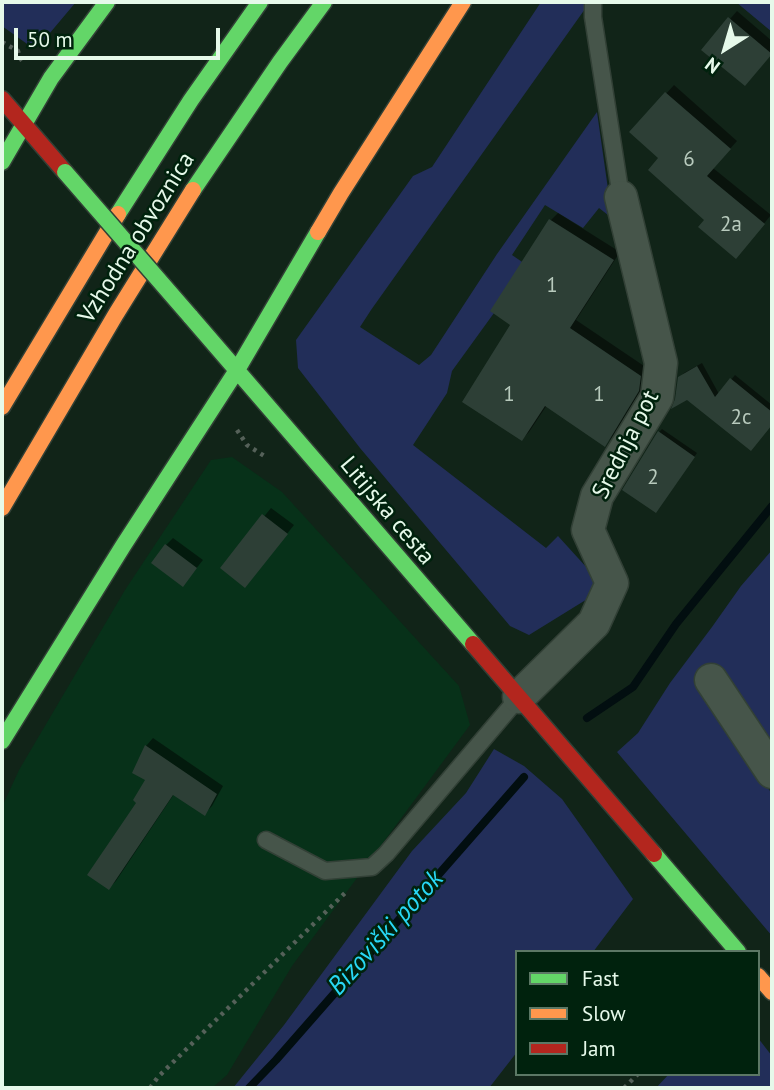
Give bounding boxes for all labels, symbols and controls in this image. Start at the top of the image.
scale bar [18,14,224,58]
north arrow [690,14,760,84]
text: 50 m [27,26,73,53]
text: N [700,52,725,79]
street label: Vzhodna obvoznica [73,147,201,329]
house number: 6 [683,147,695,173]
house number: 2a [720,212,742,238]
house number: 1 [546,273,558,299]
house number: 1 [503,382,515,408]
house number: 1 [593,382,605,408]
street label: Srednja pot [586,386,666,504]
house number: 2c [731,405,751,431]
street label: Litijska cesta [333,451,441,571]
house number: 2 [647,465,659,491]
water label: Bizoviški potok [322,864,450,1002]
legend [515,950,760,1076]
text: Fast [582,965,619,992]
text: Slow [582,1000,626,1027]
text: Jam [582,1035,616,1062]

